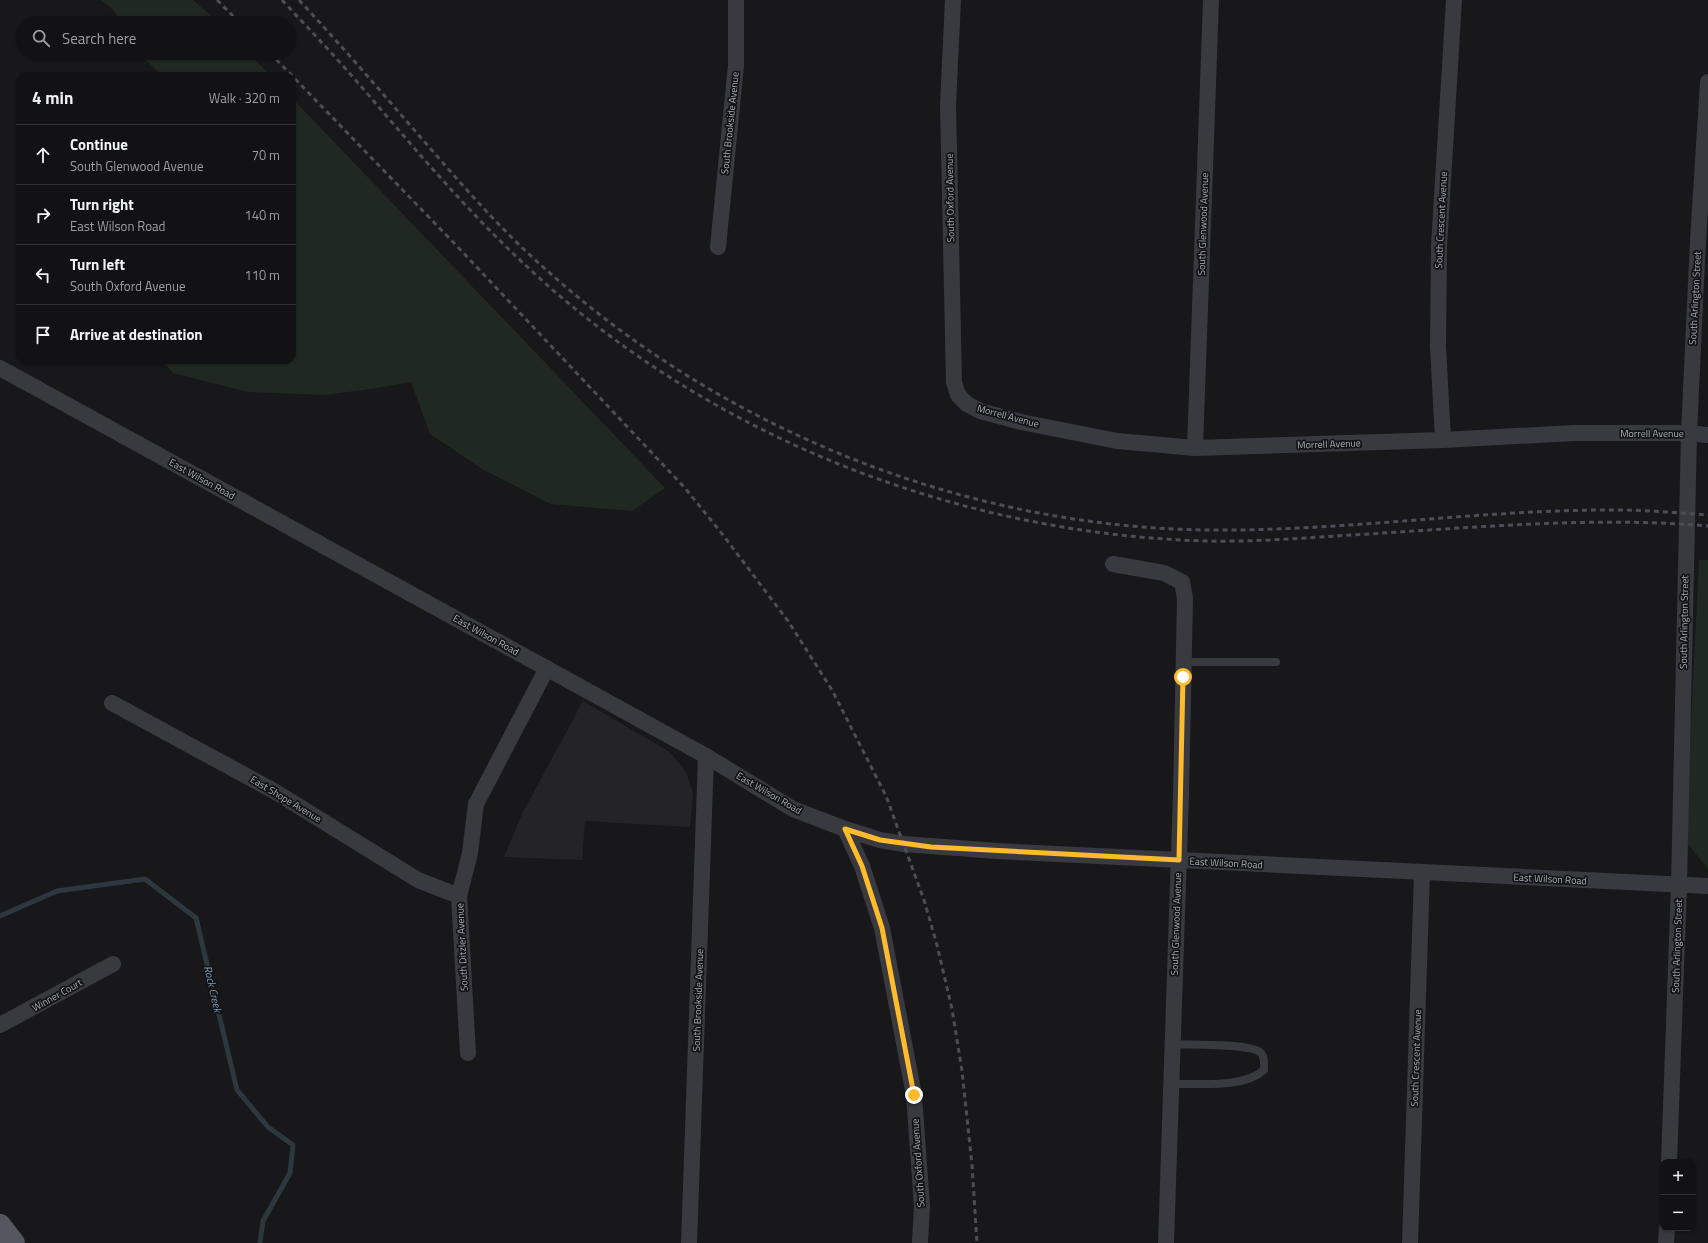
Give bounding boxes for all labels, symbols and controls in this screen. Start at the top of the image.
search box [16,16,296,60]
icon: search [30,27,52,49]
text: Search here [62,27,136,50]
street label: South Brookside Avenue [717,71,743,175]
text: 4 min [32,85,73,111]
text: Walk · 320 m [209,88,280,108]
text: Continue [70,133,128,156]
icon: ahead [32,144,54,166]
text: 70 m [252,145,280,165]
street label: South Oxford Avenue [942,153,958,243]
text: South Glenwood Avenue [70,156,204,176]
street label: South Crescent Avenue [1431,171,1451,269]
street label: South Glenwood Avenue [1194,172,1212,276]
text: Turn right [70,193,134,216]
icon: right [32,204,54,226]
text: 140 m [244,205,280,225]
text: East Wilson Road [70,216,165,236]
street label: South Arlington Street [1685,250,1705,345]
text: Turn left [70,253,125,276]
icon: left [32,264,54,286]
text: 110 m [244,265,280,285]
text: South Oxford Avenue [70,276,185,296]
text: Arrive at destination [70,323,203,346]
icon: arrive [32,324,54,346]
street label: Morrell Avenue [975,401,1041,431]
street label: Morrell Avenue [1620,426,1684,441]
street label: Morrell Avenue [1297,435,1361,453]
street label: East Wilson Road [166,455,238,503]
street label: South Arlington Street [1676,575,1692,669]
street label: East Wilson Road [450,611,522,659]
route start [1174,668,1192,686]
street label: East Wilson Road [733,768,805,818]
street label: East Shope Avenue [248,772,324,826]
street label: East Wilson Road [1189,854,1263,872]
street label: East Wilson Road [1513,870,1587,888]
street label: South Glenwood Avenue [1167,872,1185,976]
street label: South Arlington Street [1668,898,1686,993]
street label: South Ditzler Avenue [452,903,472,991]
street label: South Brookside Avenue [689,948,707,1052]
water label: Rock Creek [200,964,226,1015]
street label: Winner Court [29,975,85,1015]
street label: South Crescent Avenue [1407,1009,1425,1107]
route end [905,1086,923,1104]
street label: South Oxford Avenue [907,1118,929,1208]
map controls [1660,1159,1696,1231]
button: + [1660,1159,1696,1195]
button: − [1660,1195,1696,1231]

